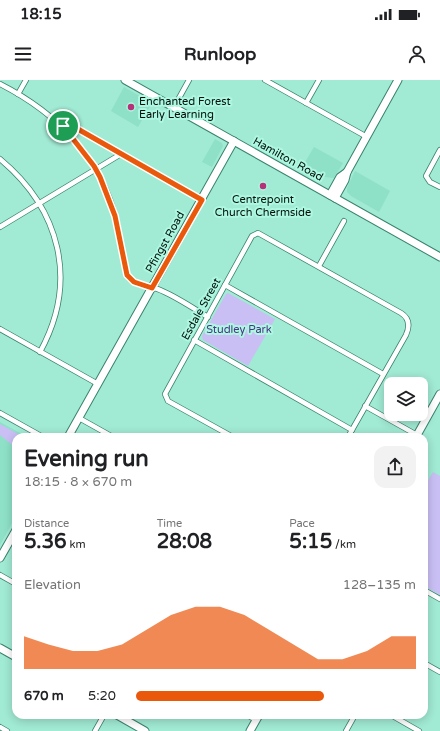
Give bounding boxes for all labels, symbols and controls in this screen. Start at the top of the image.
text: 18:15 [20,5,62,23]
icon: menu [12,43,34,65]
text: Runloop [184,43,256,65]
icon: person [406,43,428,65]
place label: Enchanted Forest Early Learning [139,95,231,121]
marker: Enchanted Forest Early Learning [126,102,136,112]
pin [46,109,80,143]
icon: arrive [52,115,74,137]
street label: Hamilton Road [251,134,325,184]
marker: Centrepoint Church Chermside [258,181,268,191]
place label: Centrepoint Church Chermside [215,193,311,219]
street label: Pfingst Road [143,209,187,275]
street label: Esdale Street [179,276,223,342]
park label: Studley Park [206,323,272,336]
map controls [384,377,428,421]
button: layers [384,377,428,421]
text: Evening run [24,446,149,472]
button: share [374,446,416,488]
text: 18:15 · 8 × 670 m [24,474,132,490]
text: Distance [24,517,69,530]
text: Time [157,517,182,530]
text: Pace [289,517,315,530]
text: 5.36 [24,530,67,554]
text: 28:08 [157,530,212,554]
text: 5:15 [289,530,332,554]
text: km [67,538,86,551]
text: /km [332,538,356,551]
text: Elevation [24,577,81,593]
text: 128–135 m [343,577,416,593]
text: 670 m [24,688,64,704]
text: 5:20 [88,688,116,704]

